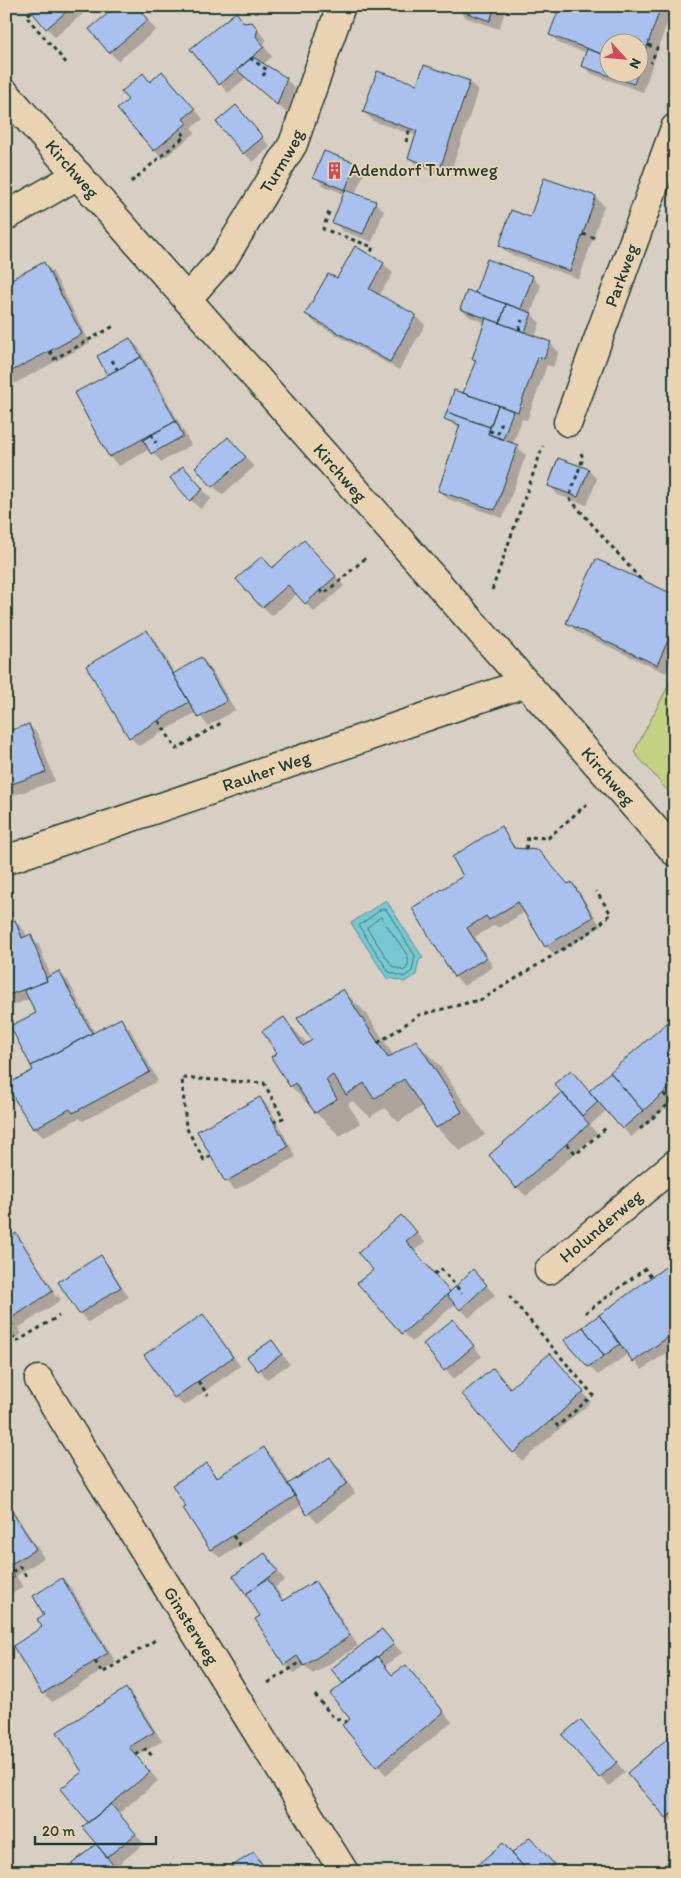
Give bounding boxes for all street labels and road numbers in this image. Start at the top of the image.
street label: Turmweg [255,126,309,197]
street label: Kirchweg [40,135,104,204]
street label: Parkweg [600,240,643,310]
street label: Kirchweg [308,439,372,507]
street label: Kirchweg [576,742,640,811]
street label: Rauher Weg [219,746,314,796]
street label: Holunderweg [555,1184,648,1267]
street label: Ginsterweg [159,1582,224,1669]

